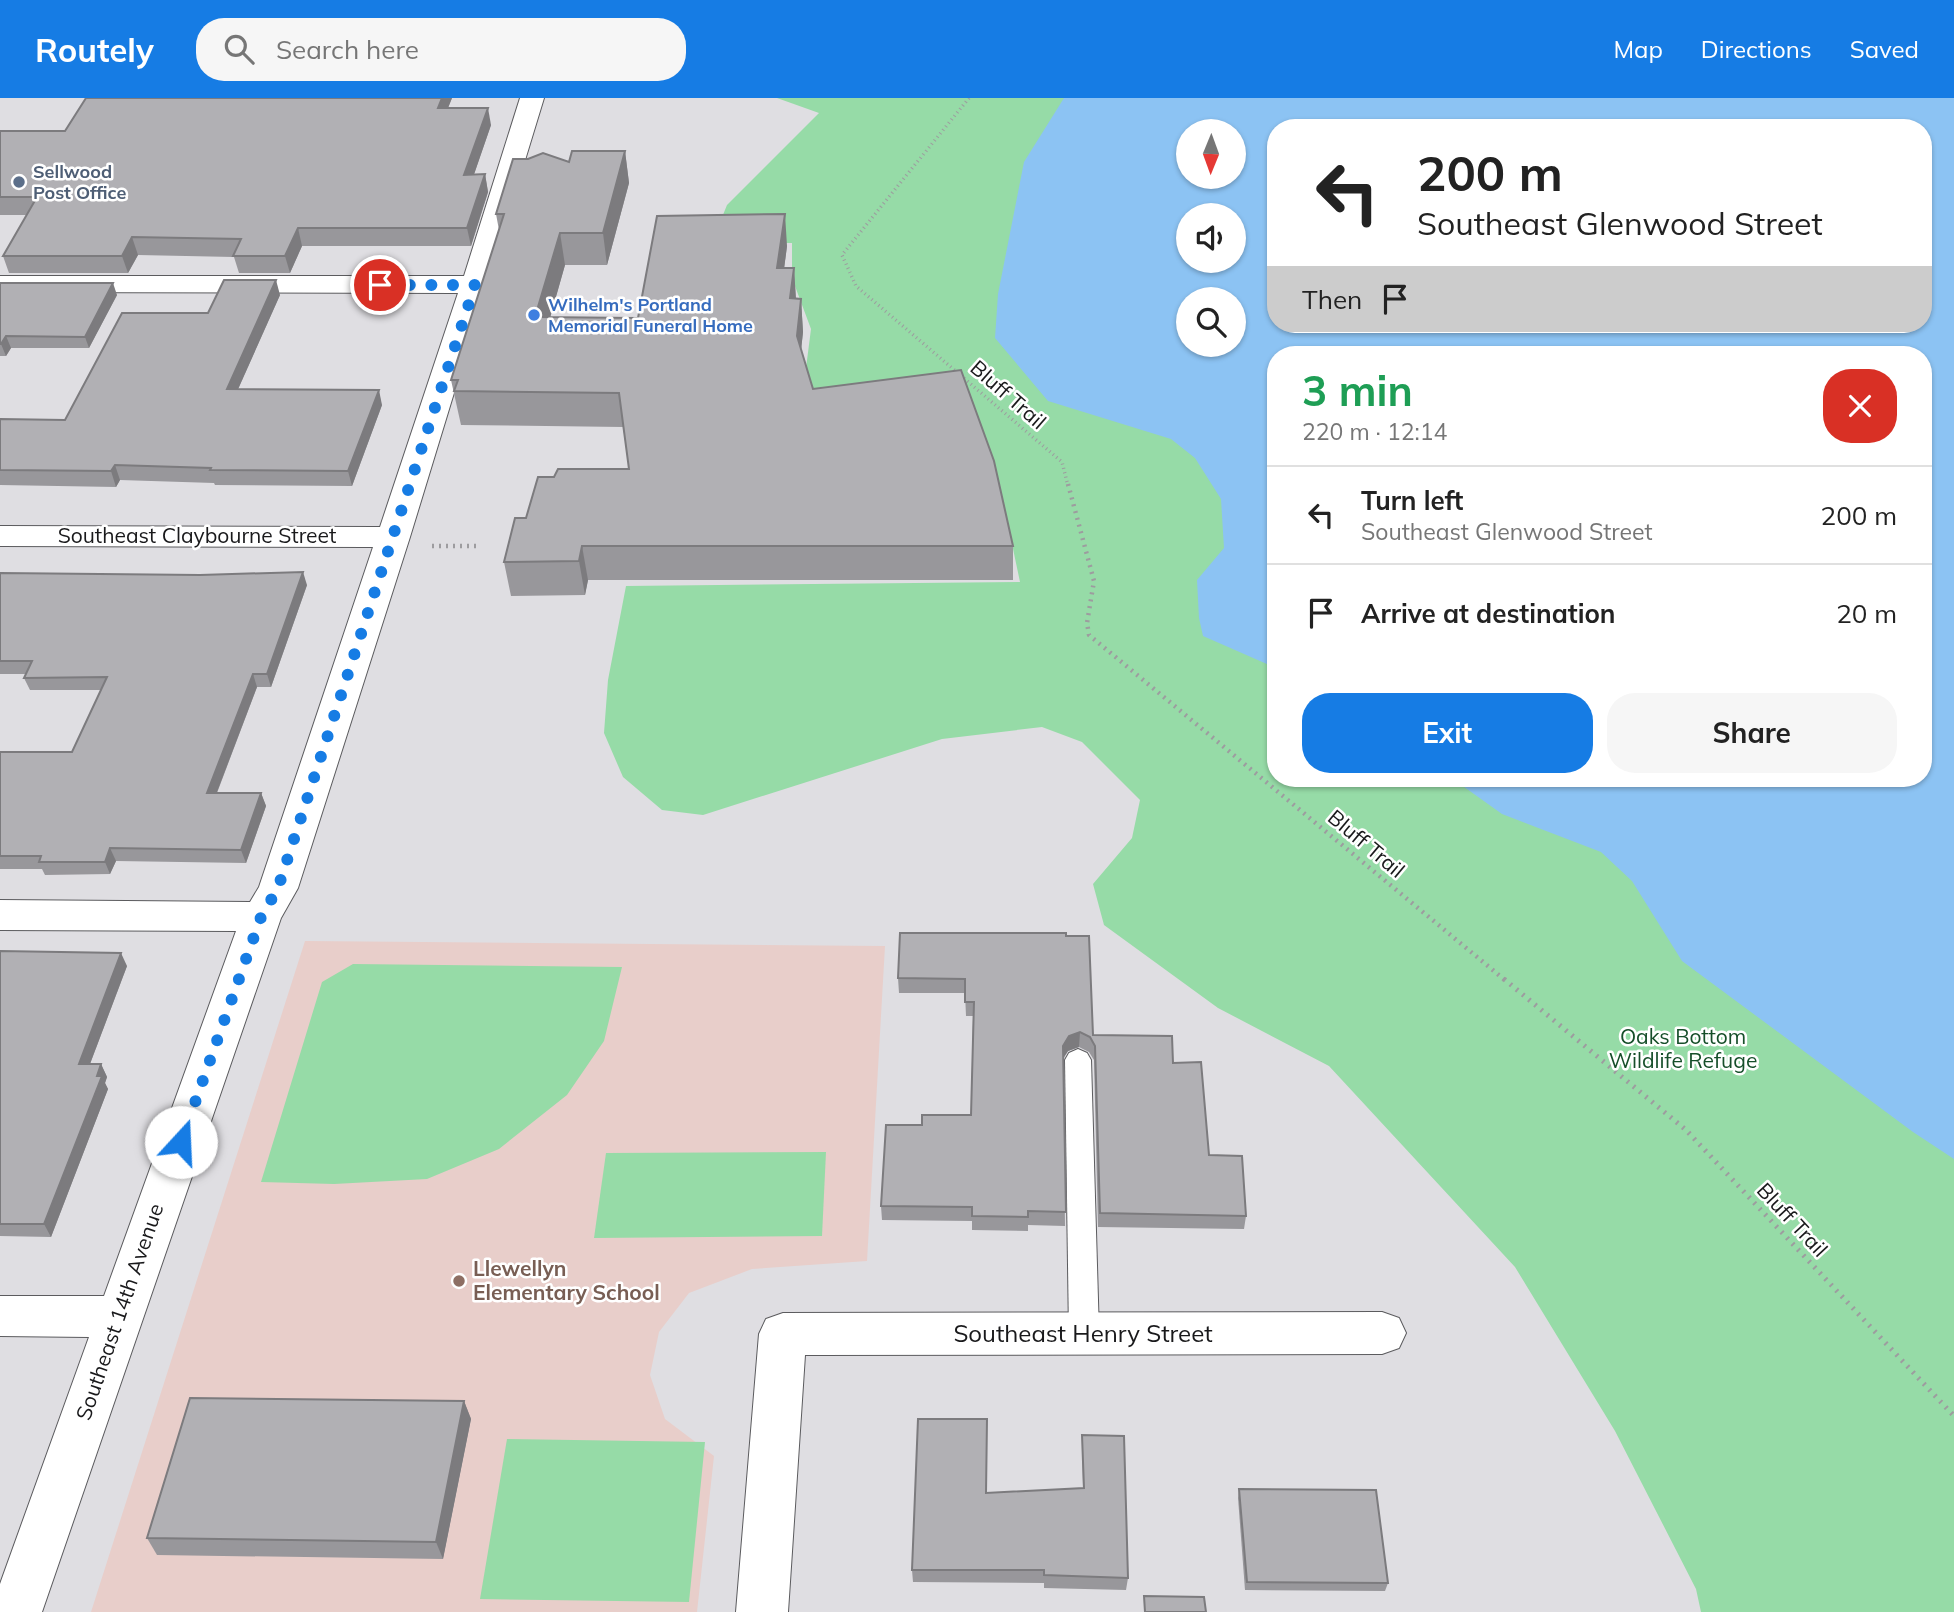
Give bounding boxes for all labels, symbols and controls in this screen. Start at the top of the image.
search box [196,18,686,81]
text: Routely [35,29,154,70]
icon: search [220,30,258,68]
text: Search here [276,33,419,66]
text: Map [1613,34,1663,64]
text: Directions [1701,34,1812,64]
text: Saved [1850,34,1919,64]
north arrow [1176,119,1246,189]
map controls [1176,119,1246,357]
text: 200 m [1417,142,1563,203]
icon: left [1302,147,1393,238]
place label: Sellwood Post Office [33,160,126,204]
marker: Sellwood Post Office [11,174,27,190]
button: sound [1176,203,1246,273]
text: Southeast Glenwood Street [1417,203,1823,243]
pin [350,255,410,315]
icon: arrive [361,266,399,304]
icon: arrive [1376,280,1414,318]
text: Then [1302,283,1362,316]
button: search [1176,287,1246,357]
place label: Wilhelm's Portland Memorial Funeral Home [548,293,753,337]
marker: Wilhelm's Portland Memorial Funeral Home [526,307,542,323]
street label: Bluff Trail [965,354,1052,434]
text: 3 min [1302,364,1413,417]
button: close [1823,369,1897,443]
text: 220 m · 12:14 [1302,417,1447,446]
text: Turn left [1361,484,1463,517]
icon: left [1302,496,1340,534]
text: 200 m [1821,499,1897,532]
text: Southeast Glenwood Street [1361,517,1653,546]
street label: Southeast Claybourne Street [58,522,336,548]
icon: arrive [1302,594,1340,632]
text: Arrive at destination [1361,597,1616,630]
text: 20 m [1836,597,1897,630]
button: Exit [1302,693,1593,773]
button: Share [1607,693,1897,773]
street label: Bluff Trail [1323,804,1410,883]
park label: Oaks Bottom Wildlife Refuge [1609,1023,1757,1073]
position arrow [144,1105,218,1179]
street label: Bluff Trail [1752,1177,1834,1262]
street label: Southeast 14th Avenue [70,1200,168,1423]
place label: Llewellyn Elementary School [473,1255,660,1305]
marker: Llewellyn Elementary School [451,1273,467,1289]
street label: Southeast Henry Street [953,1318,1213,1348]

